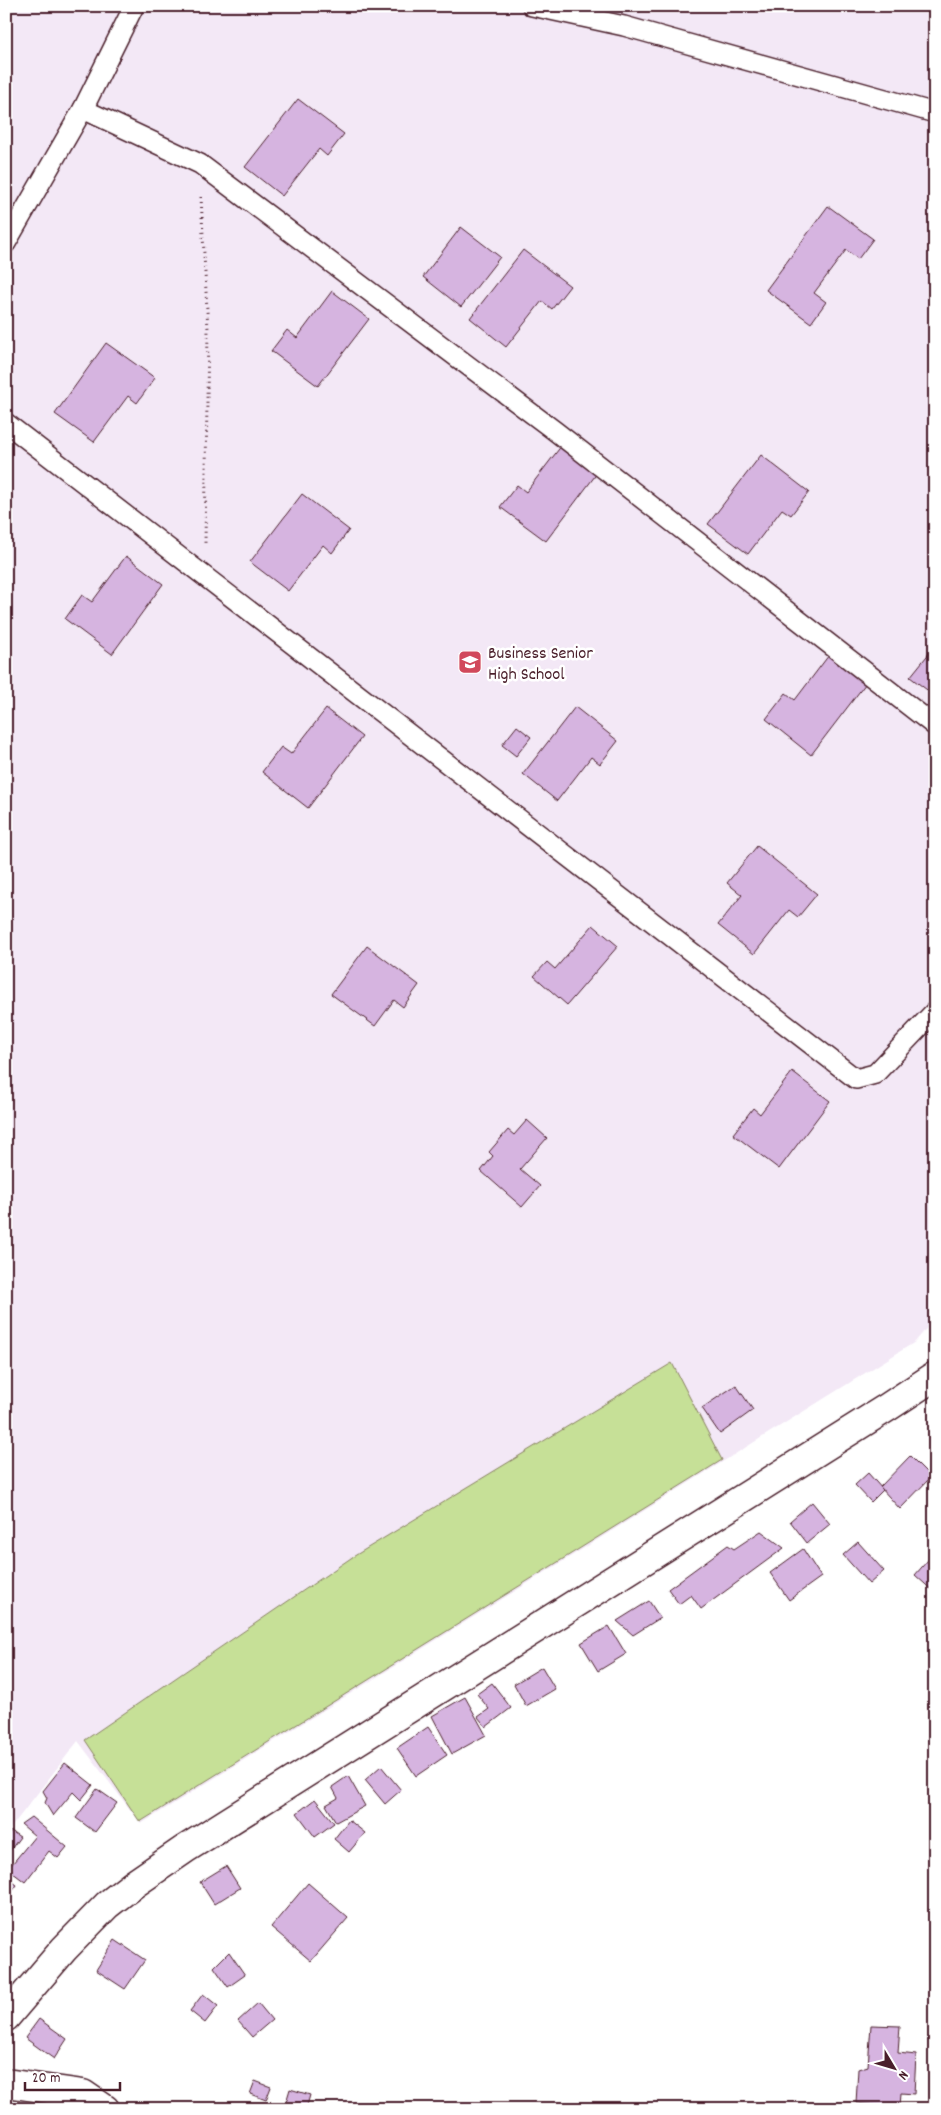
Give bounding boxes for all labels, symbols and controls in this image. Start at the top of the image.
place label: Business Senior High School [488,642,593,688]
school or university icon: Business Senior High School [457,649,483,675]
north arrow [868,2042,918,2092]
scale bar [25,2060,120,2092]
text: N [893,2066,913,2084]
text: 20 m [32,2068,60,2090]

